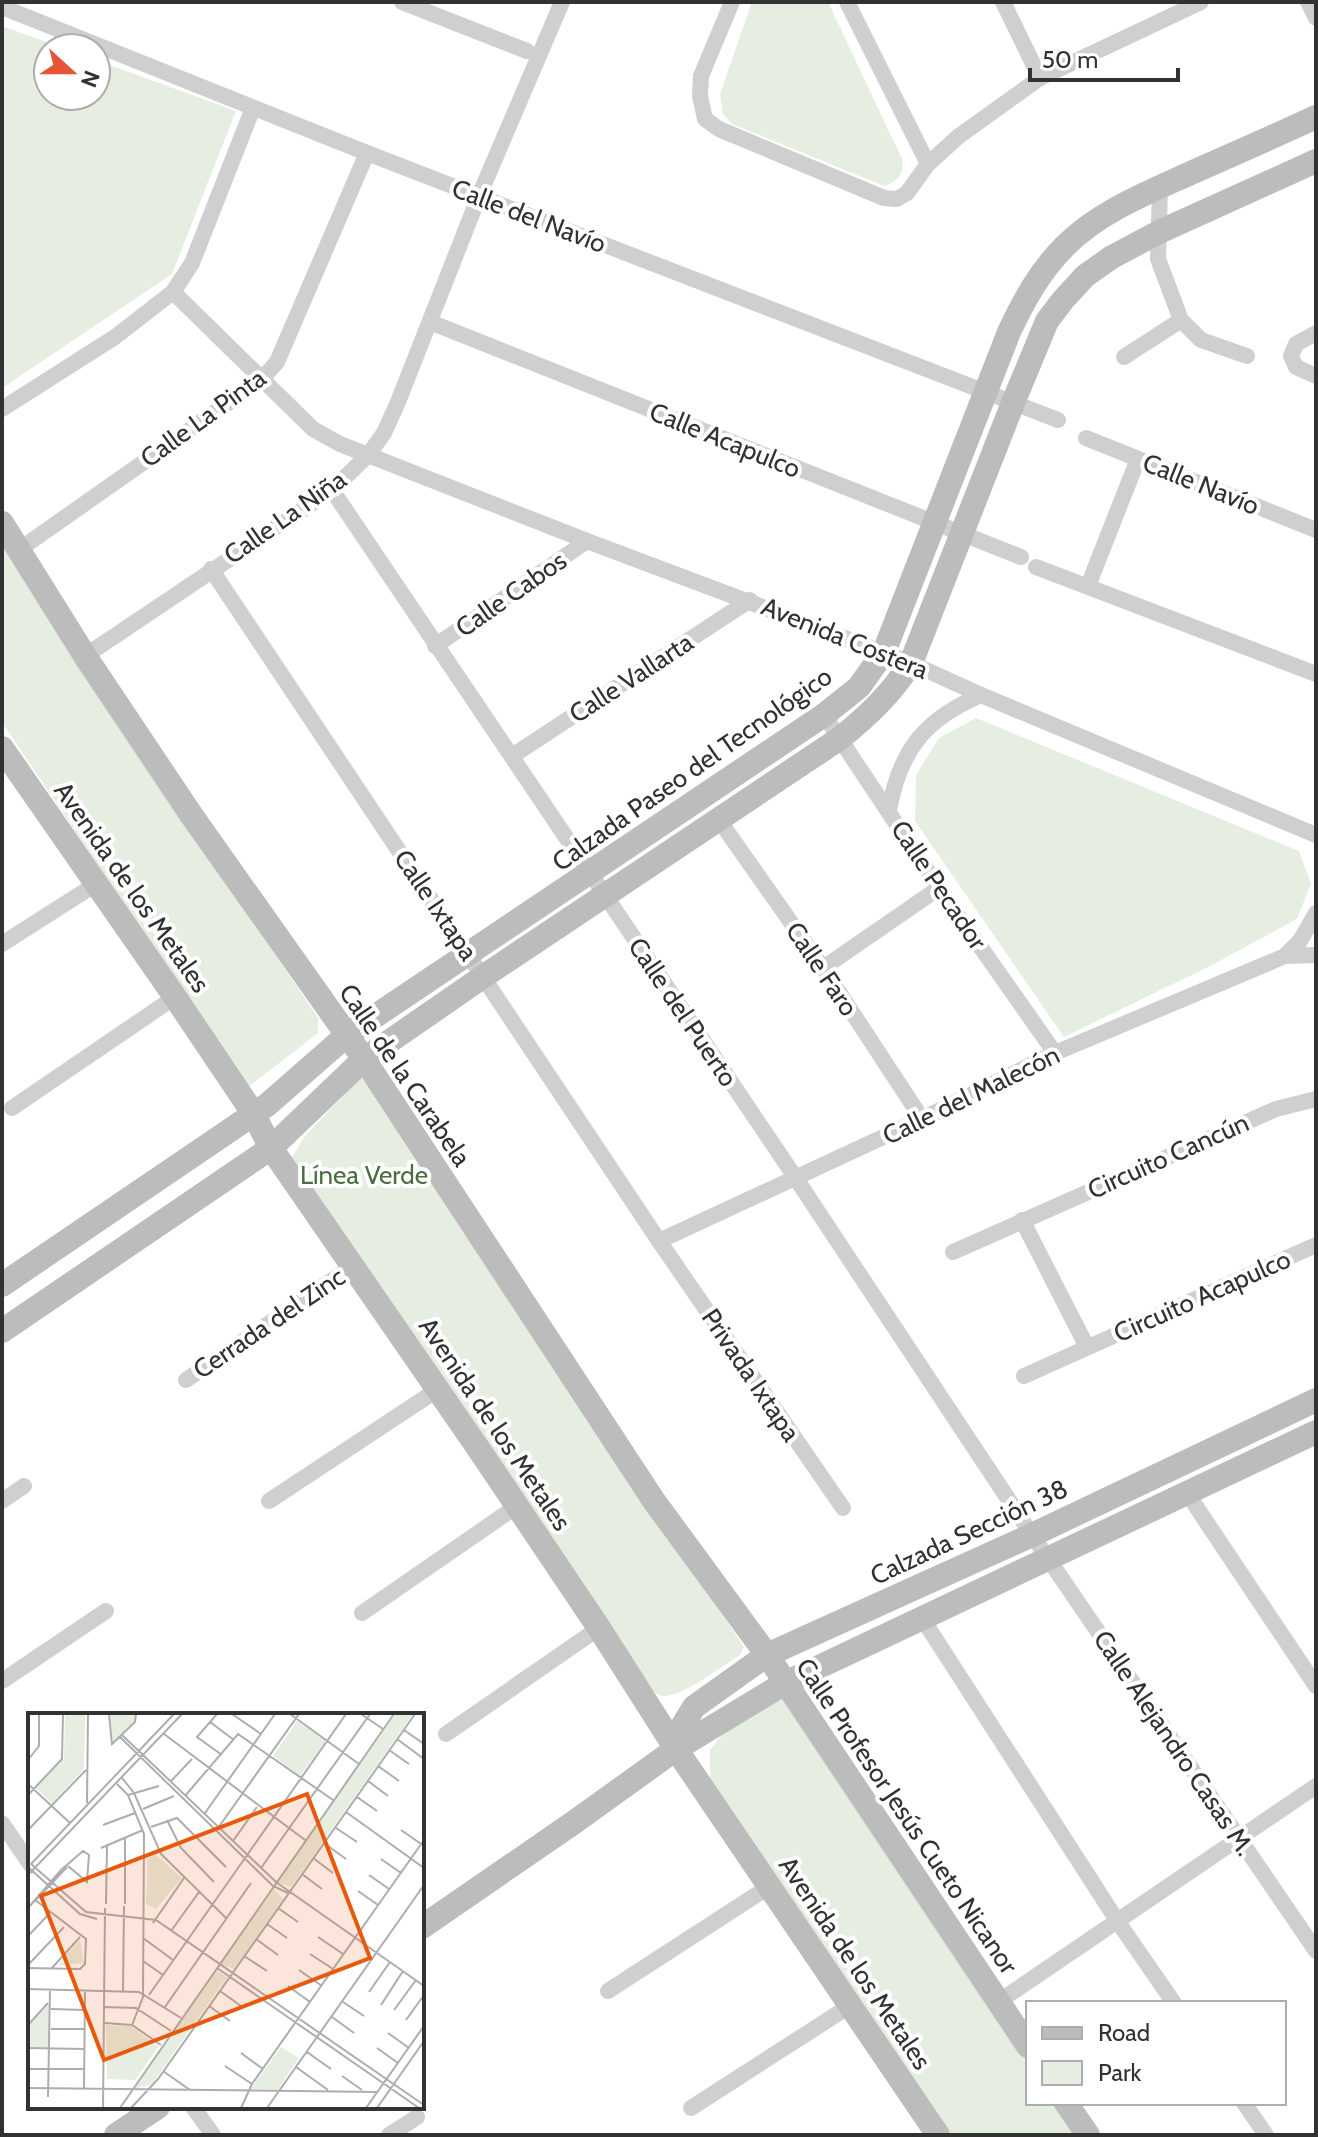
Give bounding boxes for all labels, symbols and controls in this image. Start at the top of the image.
north arrow [32,32,112,112]
scale bar [1030,32,1178,82]
text: 50 m [1042,45,1098,74]
text: N [75,67,106,91]
street label: Calle del Navío [448,172,610,260]
street label: Calle La Pinta [134,362,272,474]
street label: Calle Acapulco [645,395,805,485]
street label: Calle Navío [1138,446,1264,522]
street label: Calle La Niña [218,463,353,571]
street label: Calle Cabos [449,544,573,644]
street label: Avenida Costera [757,590,934,686]
street label: Calle Vallarta [563,626,699,730]
street label: Calzada Paseo del Tecnológico [546,660,838,878]
street label: Avenida de los Metales [47,776,217,999]
street label: Calle Pecador [884,814,994,956]
street label: Calle Ixtapa [387,843,485,967]
street label: Calle Faro [779,916,865,1022]
street label: Calle del Puerto [622,932,744,1092]
street label: Calle de la Carabela [332,978,478,1173]
street label: Calle del Malecón [877,1038,1065,1152]
street label: Circuito Cancún [1082,1106,1254,1206]
park label: Línea Verde [300,1159,428,1191]
street label: Circuito Acapulco [1109,1243,1295,1349]
street label: Cerrada del Zinc [187,1260,351,1386]
street label: Privada Ixtapa [695,1302,807,1448]
street label: Avenida de los Metales [412,1312,578,1537]
street label: Calzada Sección 38 [865,1472,1073,1592]
street label: Calle Alejandro Casas M. [1087,1624,1261,1862]
street label: Calle Profesor Jesús Cueto Nicanor [789,1652,1025,1981]
inset map [28,1713,424,2109]
street label: Avenida de los Metales [772,1851,938,2076]
legend [1026,2001,1286,2105]
text: Road [1098,2018,1150,2047]
text: Park [1098,2058,1141,2087]

